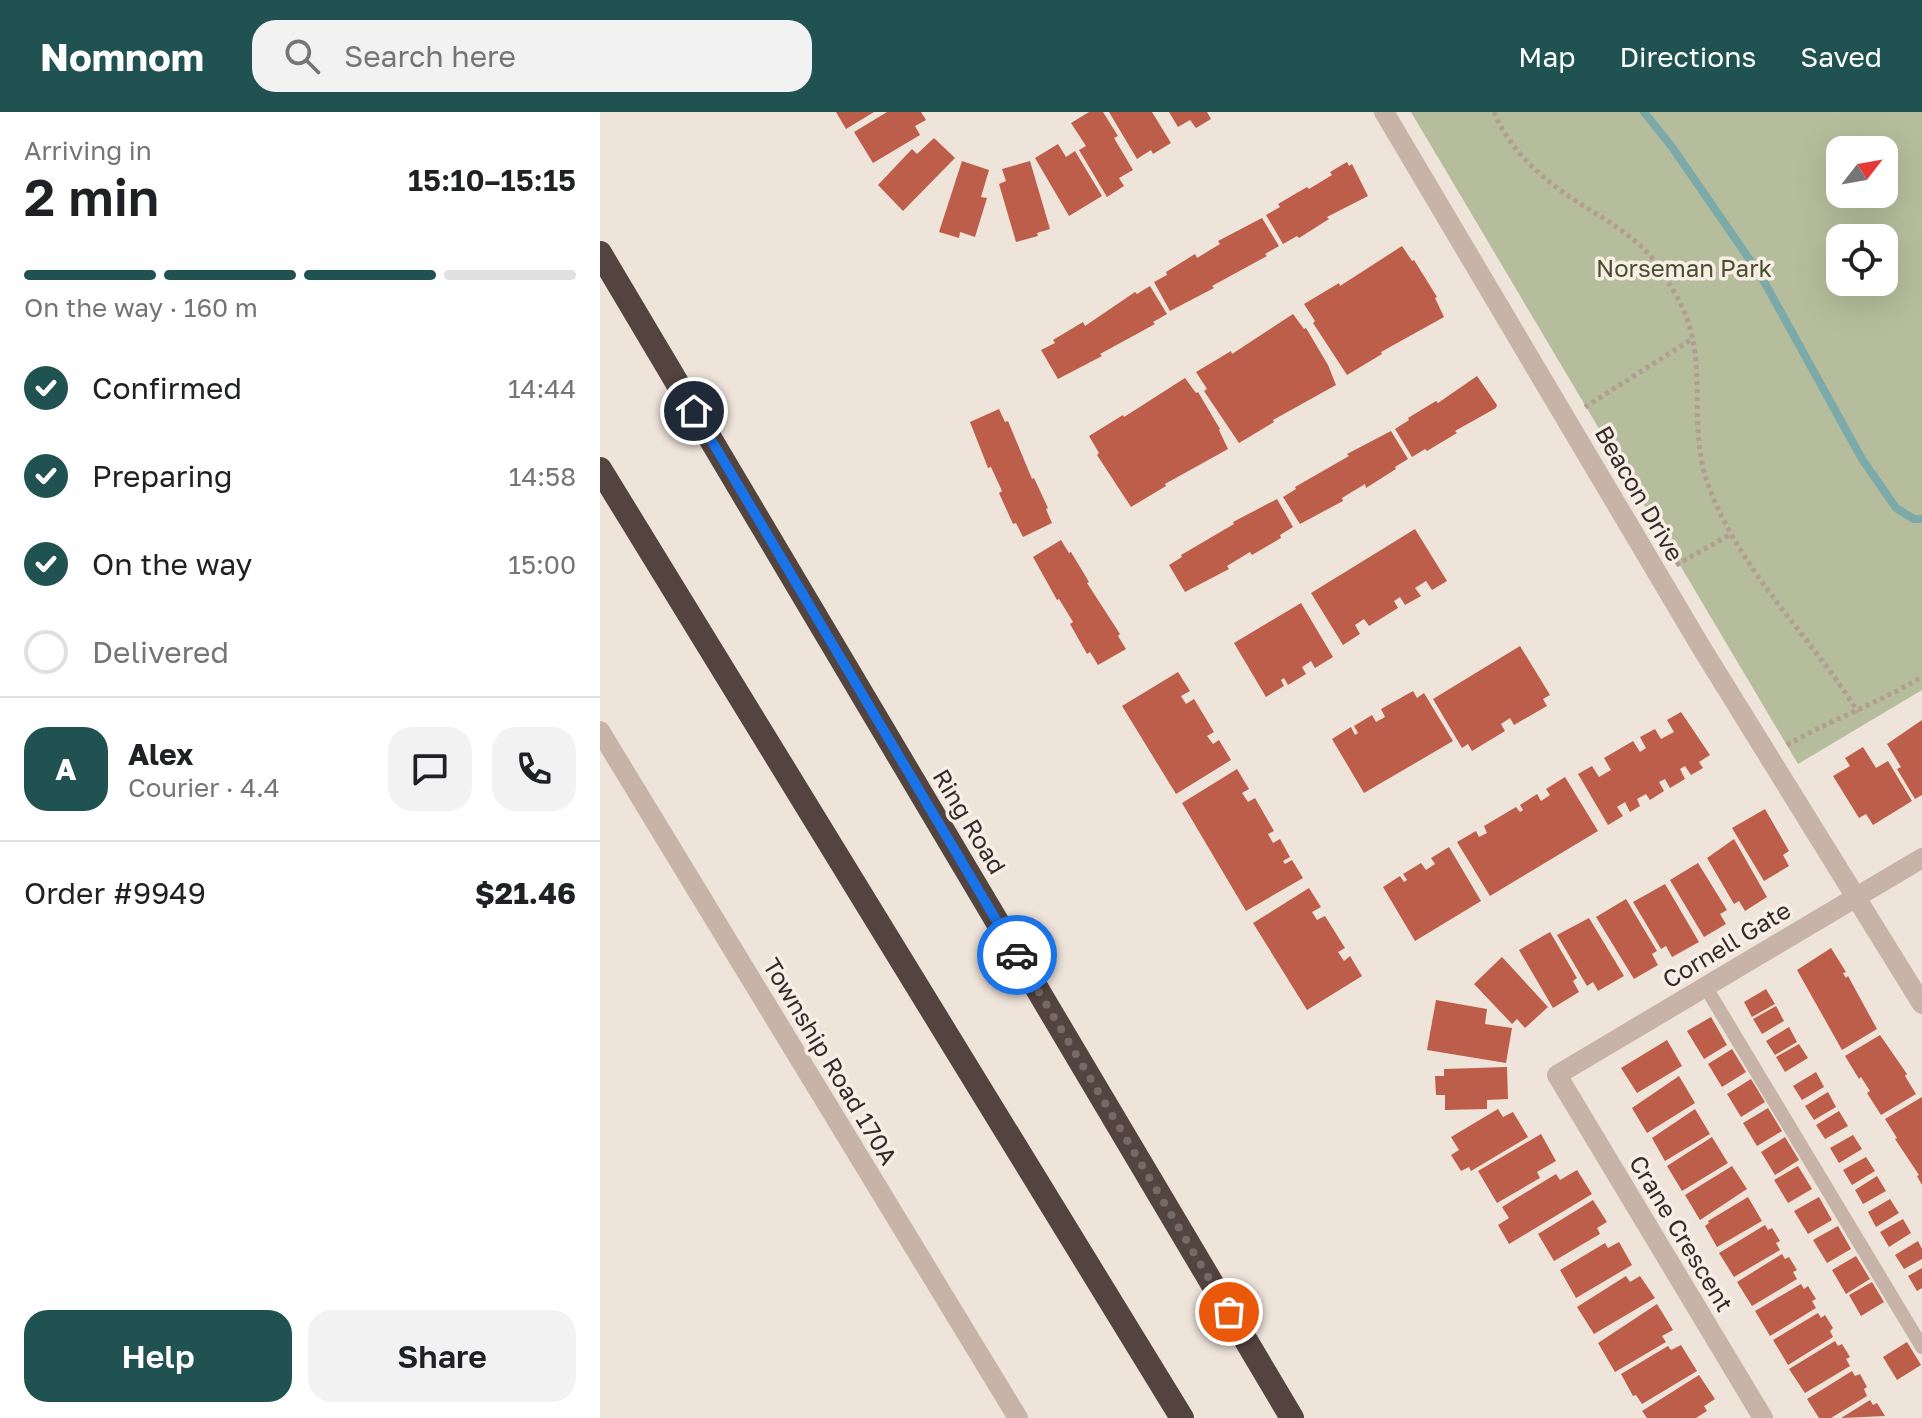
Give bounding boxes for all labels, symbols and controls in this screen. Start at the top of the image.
search box [252,20,812,92]
text: Nomnom [40,34,204,79]
icon: search [280,34,324,78]
text: Search here [344,38,516,74]
text: Map [1518,40,1575,73]
text: Directions [1619,40,1756,73]
text: Saved [1800,40,1882,73]
text: Arriving in [24,135,152,166]
north arrow [1826,136,1898,208]
map controls [1826,136,1898,296]
text: 15:10–15:15 [408,162,576,198]
text: 2 min [24,165,159,227]
button: locate [1826,224,1898,296]
park label: Norseman Park [1596,253,1772,282]
text: On the way · 160 m [24,292,258,323]
icon: check [24,366,68,410]
text: Confirmed [92,370,242,406]
text: 14:44 [508,373,576,404]
pin [660,377,728,445]
icon: home [672,389,716,433]
street label: Beacon Drive [1590,420,1690,566]
icon: check [24,454,68,498]
text: Preparing [92,458,233,494]
text: 14:58 [509,461,576,492]
icon: check [24,542,68,586]
text: On the way [92,546,252,582]
text: 15:00 [508,549,576,580]
text: Delivered [92,634,229,670]
button: chat [388,727,472,811]
button: phone [492,727,576,811]
text: Alex [128,736,193,772]
text: A [55,751,77,787]
street label: Ring Road [927,763,1013,879]
text: Courier · 4.4 [128,772,280,803]
text: Order #9949 [24,875,206,911]
text: $21.46 [475,875,576,911]
street label: Cornell Gate [1657,895,1795,993]
courier [977,915,1057,995]
icon: car [995,933,1039,977]
street label: Township Road 170A [758,952,904,1170]
street label: Crane Crescent [1624,1150,1740,1316]
pin [1195,1278,1263,1346]
icon: bag [1207,1290,1251,1334]
button: Help [24,1310,292,1402]
button: Share [308,1310,576,1402]

